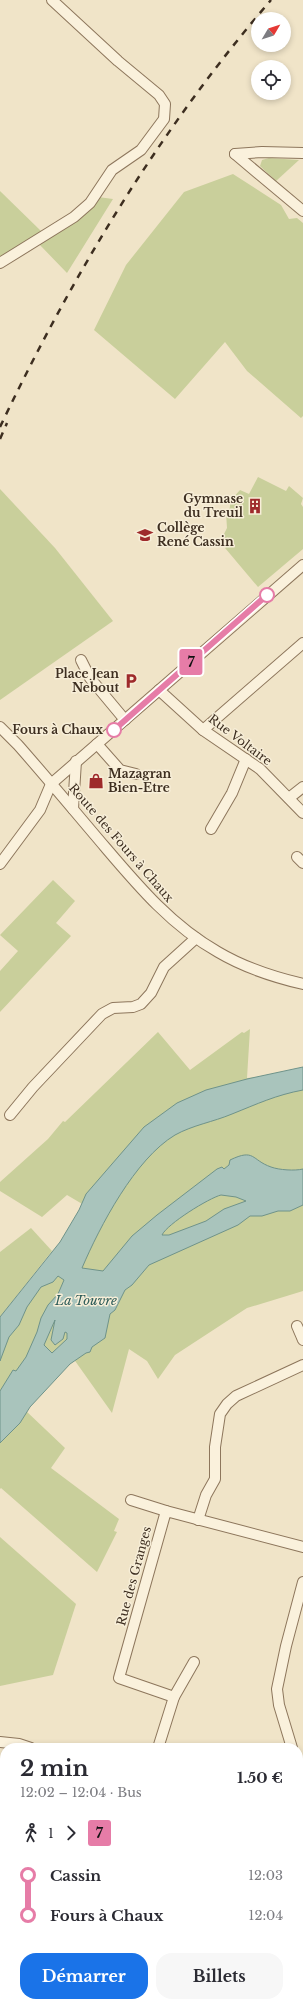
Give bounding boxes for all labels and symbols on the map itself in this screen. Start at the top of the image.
north arrow [251,12,291,52]
place label: Gymnase du Treuil [183,491,244,520]
building icon: Gymnase du Treuil [246,497,264,515]
place label: Collège René Cassin [157,520,234,549]
school or university icon: Collège René Cassin [136,526,154,544]
unlabelled marker [259,587,275,603]
line badge: 7 [178,649,204,675]
place label: Place Jean Nebout [55,666,119,695]
parking icon: Place Jean Nebout [122,672,140,690]
street label: Rue Voltaire [206,711,275,768]
place label: Fours à Chaux [12,722,103,737]
marker: Fours à Chaux [106,722,122,738]
place label: Mazagran Bien-Etre [108,766,172,795]
shop icon: Mazagran Bien-Etre [87,772,105,790]
street label: Route des Fours à Chaux [66,780,177,905]
water label: La Touvre [54,1292,117,1309]
street label: Rue des Granges [113,1525,154,1627]

